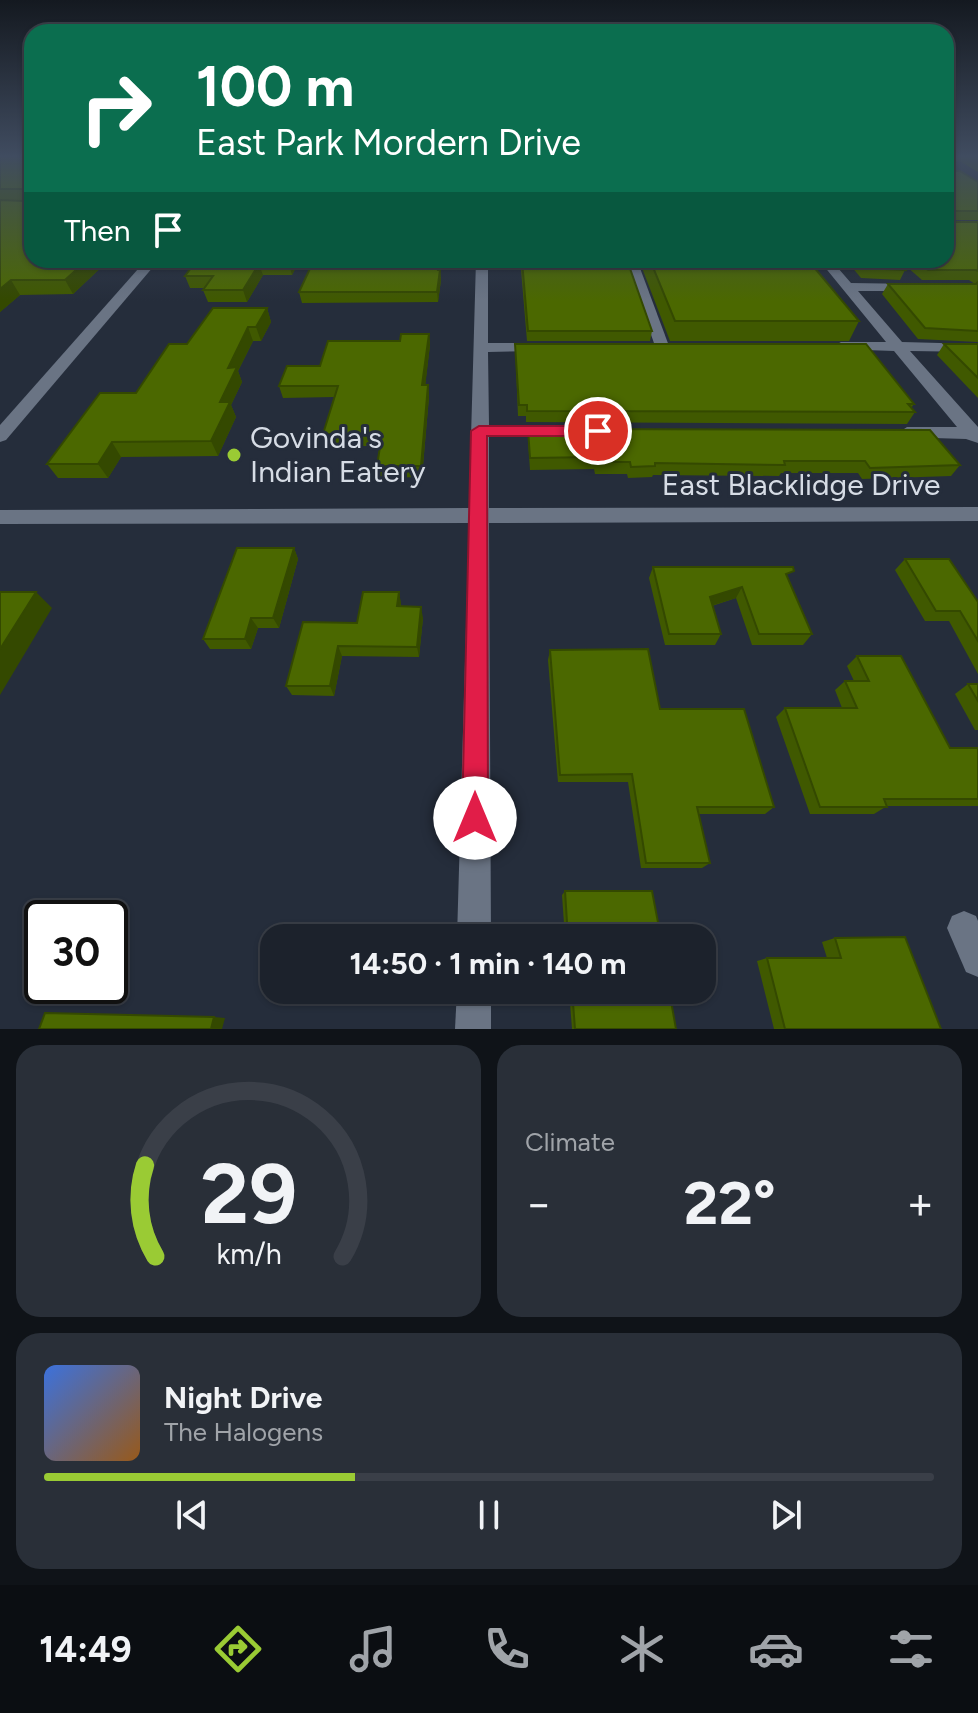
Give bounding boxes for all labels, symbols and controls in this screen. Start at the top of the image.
text: 100 m [196,53,354,120]
icon: right [64,56,168,160]
text: East Park Mordern Drive [196,121,581,164]
icon: arrive [146,208,190,252]
text: Then [64,212,130,249]
pin [564,397,632,465]
icon: arrive [576,409,620,453]
place label: Govinda's Indian Eatery [250,419,426,490]
marker: Govinda's Indian Eatery [225,446,243,464]
street label: East Blacklidge Drive [662,466,940,503]
position arrow [433,776,517,860]
speed limit sign: 30 [24,900,128,1004]
text: 14:50 · 1 min · 140 m [350,945,626,982]
text: Climate [525,1126,615,1158]
text: 29 [200,1144,297,1244]
text: 22° [683,1167,776,1239]
text: − [525,1177,552,1230]
text: + [907,1177,934,1230]
text: km/h [216,1237,281,1271]
text: Night Drive [164,1379,322,1416]
text: The Halogens [164,1416,323,1448]
icon: previous [170,1493,214,1537]
icon: pause [467,1493,511,1537]
icon: next [764,1493,808,1537]
icon: directions [210,1621,266,1677]
icon: music [345,1621,401,1677]
icon: phone [479,1621,535,1677]
icon: climate [614,1621,670,1677]
icon: car [748,1621,804,1677]
icon: filters [883,1621,939,1677]
text: 14:49 [39,1628,132,1671]

